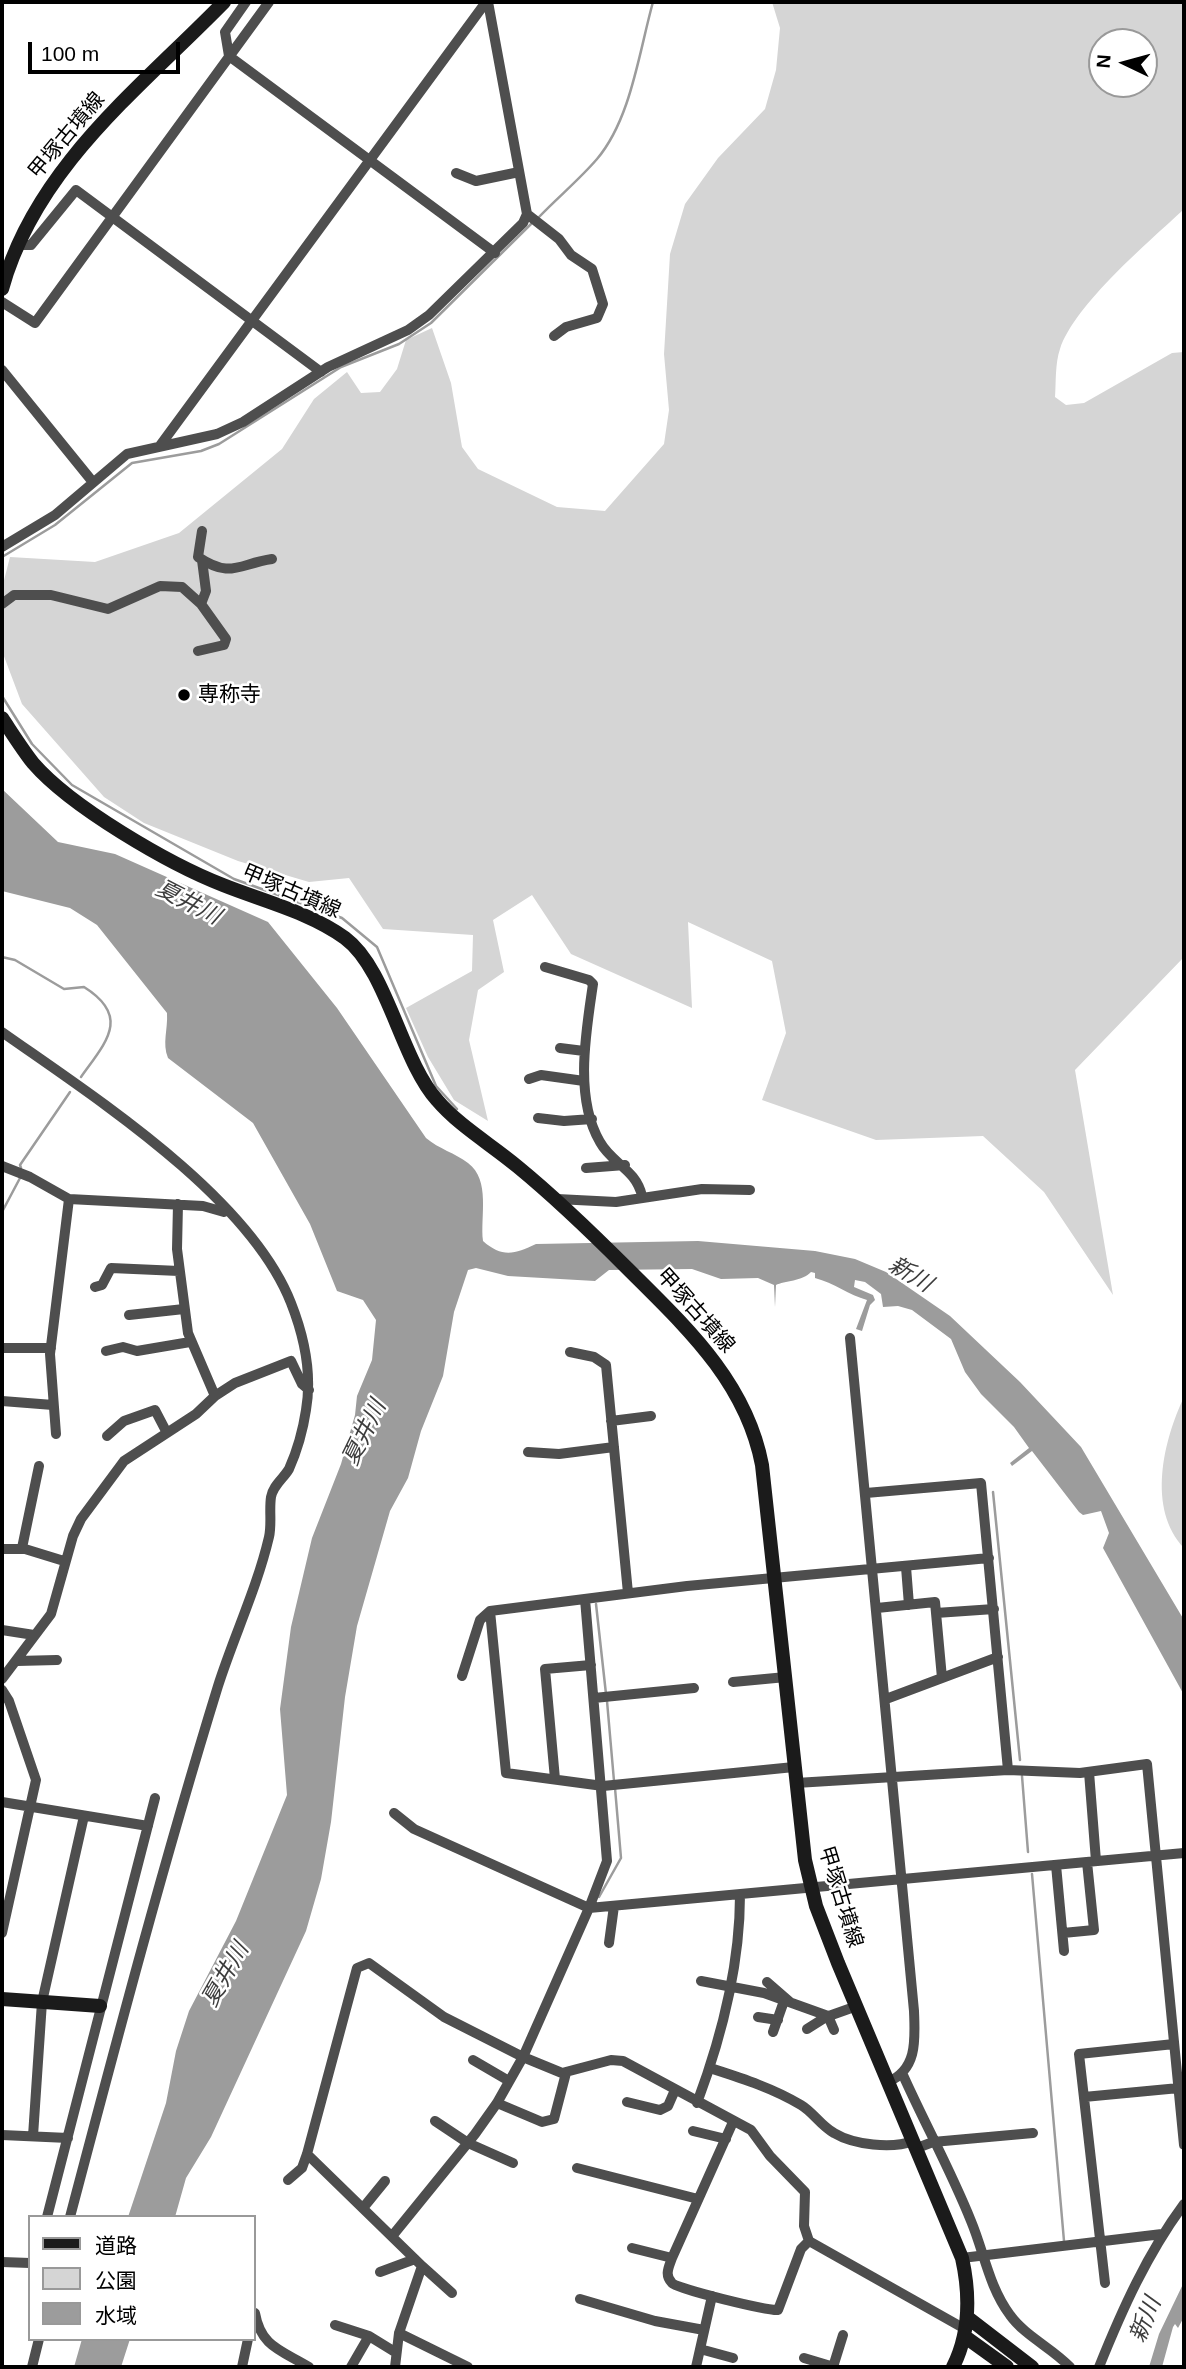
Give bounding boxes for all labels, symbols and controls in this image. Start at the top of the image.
scale bar [32,28,184,72]
north arrow [1088,28,1158,98]
text: 100 m [41,42,99,65]
text: N [1093,54,1115,69]
street label: 甲塚古墳線 [24,88,110,184]
place label: 専称寺 [198,682,261,708]
marker: 専称寺 [176,687,192,703]
street label: 甲塚古墳線 [238,860,344,924]
water label: 夏井川 [151,875,225,931]
water label: 新川 [883,1251,937,1299]
street label: 甲塚古墳線 [651,1264,739,1358]
water label: 夏井川 [337,1396,393,1470]
street label: 甲塚古墳線 [813,1843,867,1951]
water label: 夏井川 [197,1938,255,2012]
legend [28,2215,256,2341]
text: 道路 [95,2234,137,2257]
text: 公園 [95,2269,137,2292]
water label: 新川 [1125,2294,1167,2346]
text: 水域 [95,2304,137,2327]

